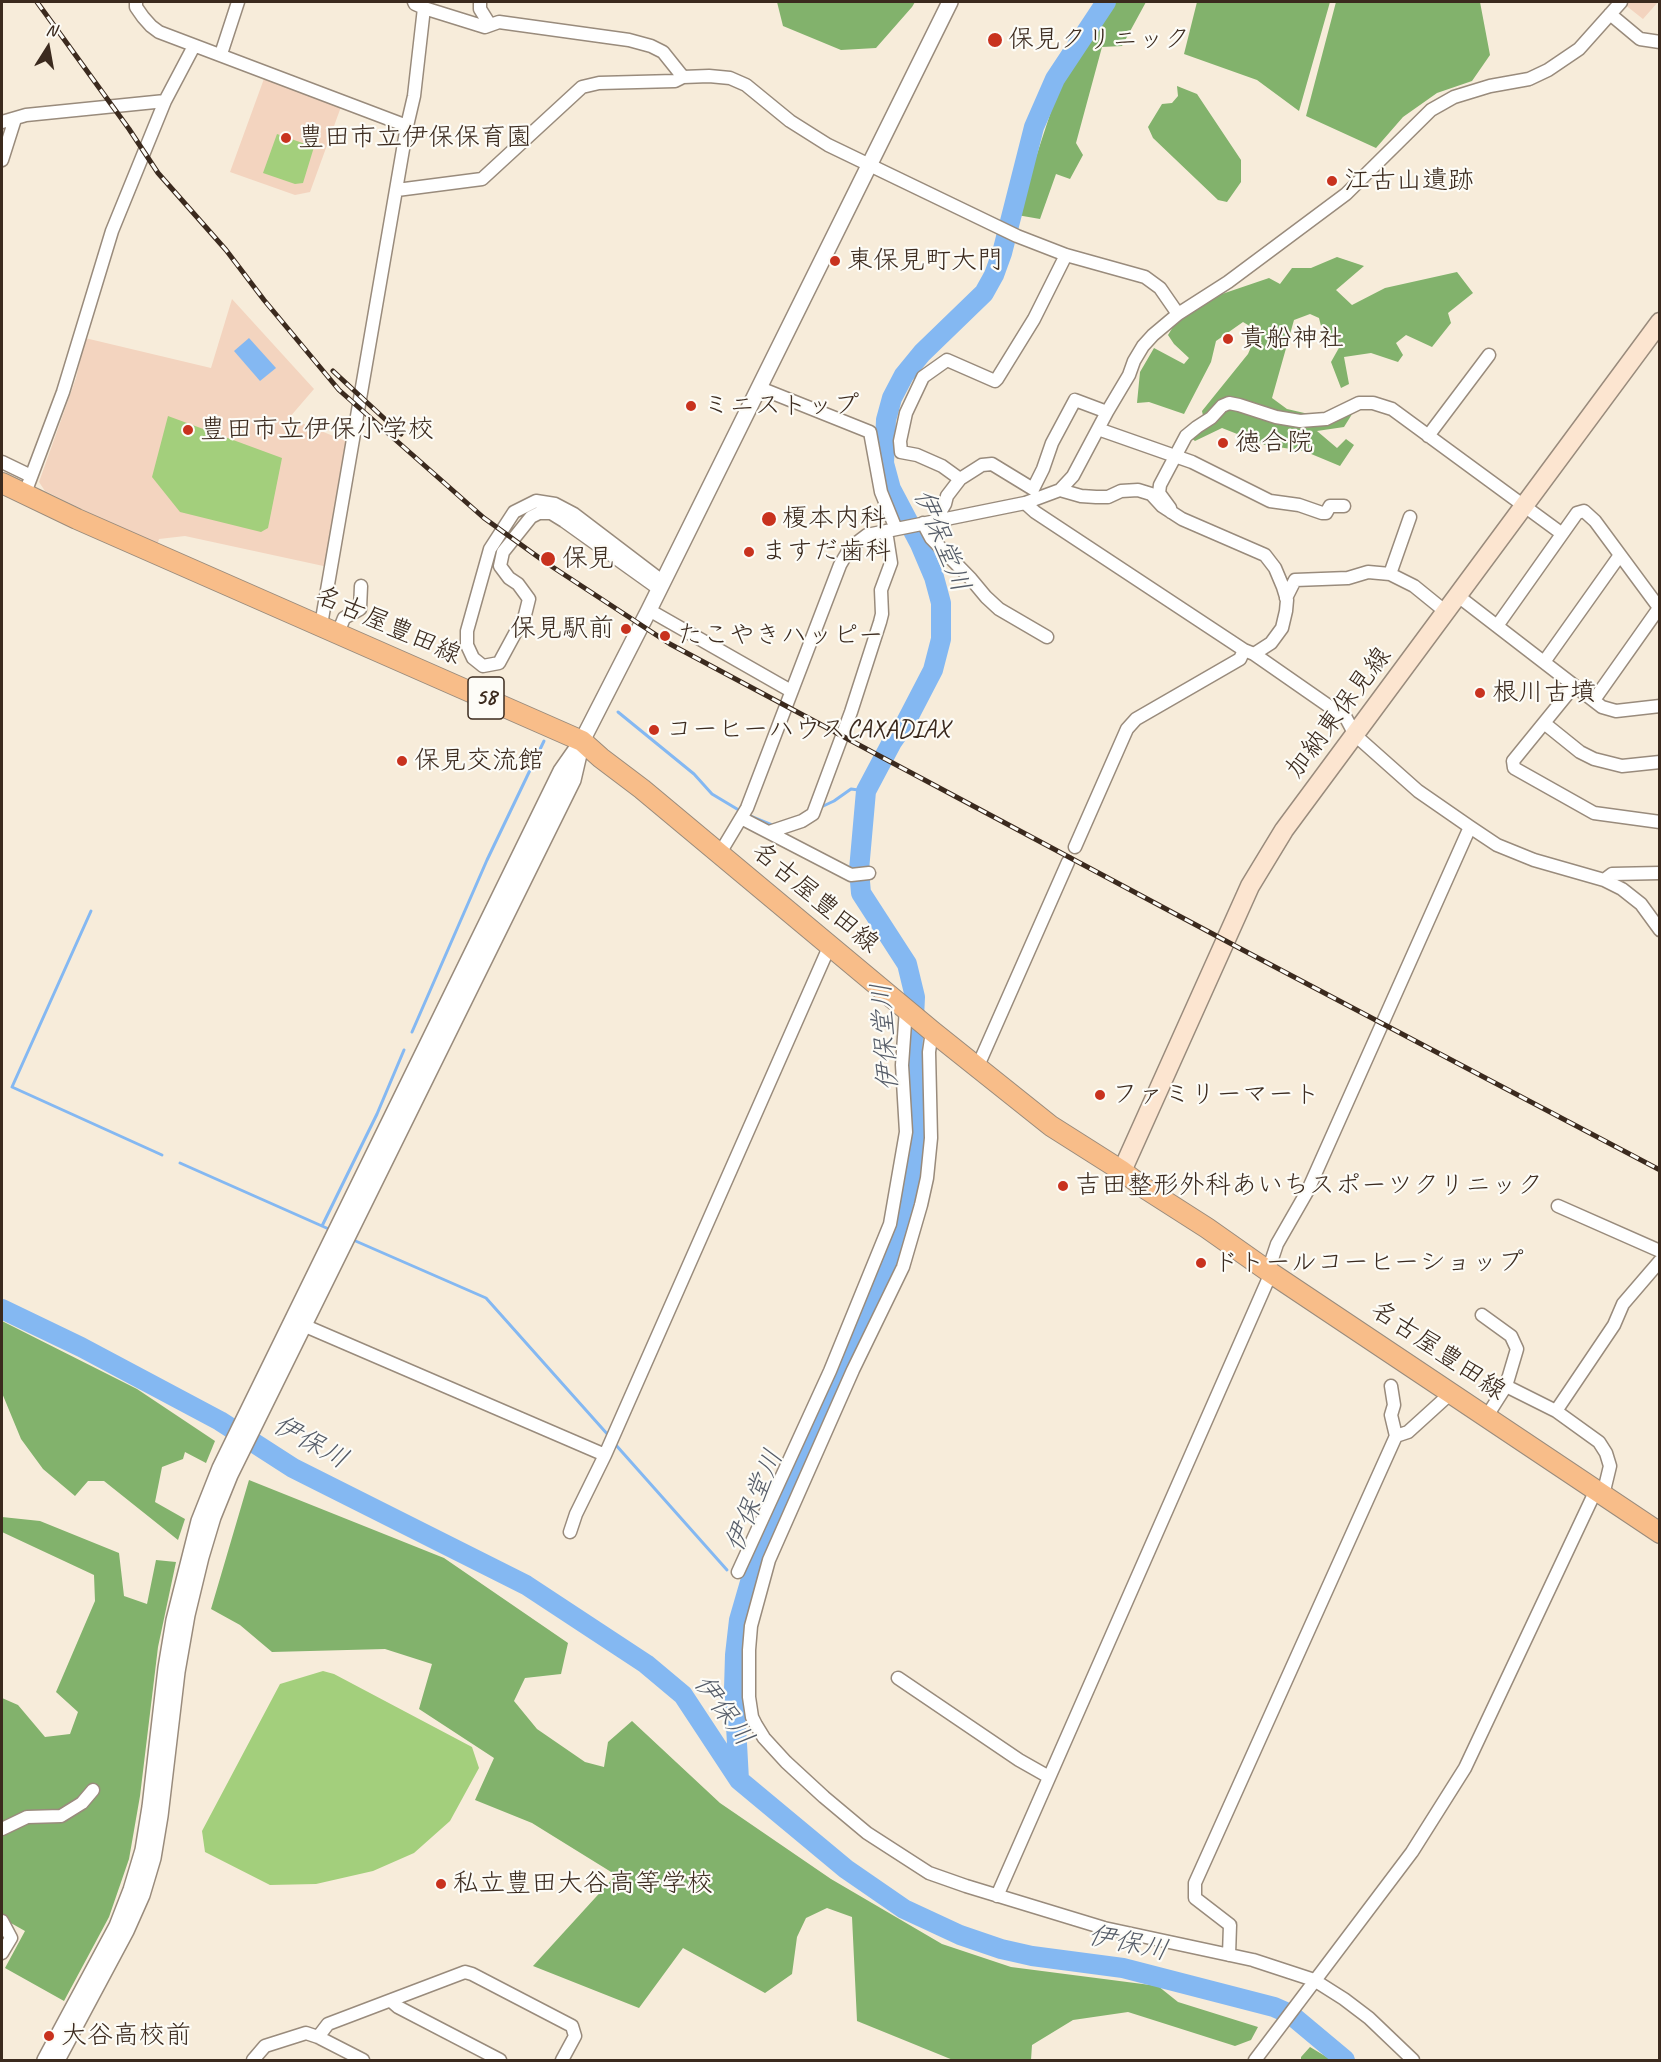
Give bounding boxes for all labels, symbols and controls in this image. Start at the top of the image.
north arrow [18,18,78,78]
text: N [45,20,58,41]
place label: 保見クリニック [1008,24,1190,56]
marker: 保見クリニック [986,31,1004,49]
place label: 豊田市立伊保保育園 [298,122,532,154]
marker: 豊田市立伊保保育園 [279,131,293,145]
place label: 江古山遺跡 [1344,165,1474,197]
marker: 江古山遺跡 [1325,174,1339,188]
place label: 東保見町大門 [847,245,1003,277]
marker: 東保見町大門 [828,254,842,268]
place label: 貴船神社 [1240,323,1344,355]
marker: 貴船神社 [1221,332,1235,346]
place label: ミニストップ [703,390,859,422]
marker: ミニストップ [684,399,698,413]
place label: 豊田市立伊保小学校 [200,414,434,446]
marker: 豊田市立伊保小学校 [181,423,195,437]
place label: 徳合院 [1235,427,1313,459]
marker: 徳合院 [1216,436,1230,450]
water label: 伊保堂川 [906,485,976,597]
place label: 榎本内科 [782,503,886,535]
marker: 榎本内科 [760,510,778,528]
place label: ますだ歯科 [761,536,891,568]
place label: 保見 [562,543,614,575]
marker: ますだ歯科 [742,545,756,559]
marker: 保見 [539,550,557,568]
street label: 名古屋豊田線 [310,580,466,672]
place label: 保見駅前 [510,613,614,645]
place label: たこやきハッピー [677,620,884,652]
marker: 保見駅前 [619,622,633,636]
marker: たこやきハッピー [658,629,672,643]
street label: 加納東保見線 [1280,641,1398,785]
road number: 58 [468,677,504,719]
place label: 根川古墳 [1492,677,1596,709]
marker: 根川古墳 [1473,686,1487,700]
place label: コーヒーハウスCAXADIAX [666,714,949,746]
marker: コーヒーハウスCAXADIAX [647,723,661,737]
place label: 保見交流館 [414,745,544,777]
marker: 保見交流館 [395,754,409,768]
street label: 名古屋豊田線 [745,836,885,960]
water label: 伊保堂川 [866,982,906,1092]
place label: ファミリーマート [1112,1079,1320,1111]
marker: ファミリーマート [1093,1088,1107,1102]
place label: 吉田整形外科あいちスポーツクリニック [1075,1170,1543,1202]
marker: 吉田整形外科あいちスポーツクリニック [1056,1179,1070,1193]
place label: ドトールコーヒーショップ [1213,1247,1523,1279]
marker: ドトールコーヒーショップ [1194,1256,1208,1270]
street label: 名古屋豊田線 [1365,1294,1511,1408]
water label: 伊保川 [267,1409,353,1477]
water label: 伊保堂川 [719,1445,791,1557]
water label: 伊保川 [686,1669,760,1753]
place label: 私立豊田大谷高等学校 [453,1868,713,1900]
marker: 私立豊田大谷高等学校 [434,1877,448,1891]
water label: 伊保川 [1085,1920,1171,1968]
place label: 大谷高校前 [61,2020,191,2052]
marker: 大谷高校前 [42,2029,56,2043]

